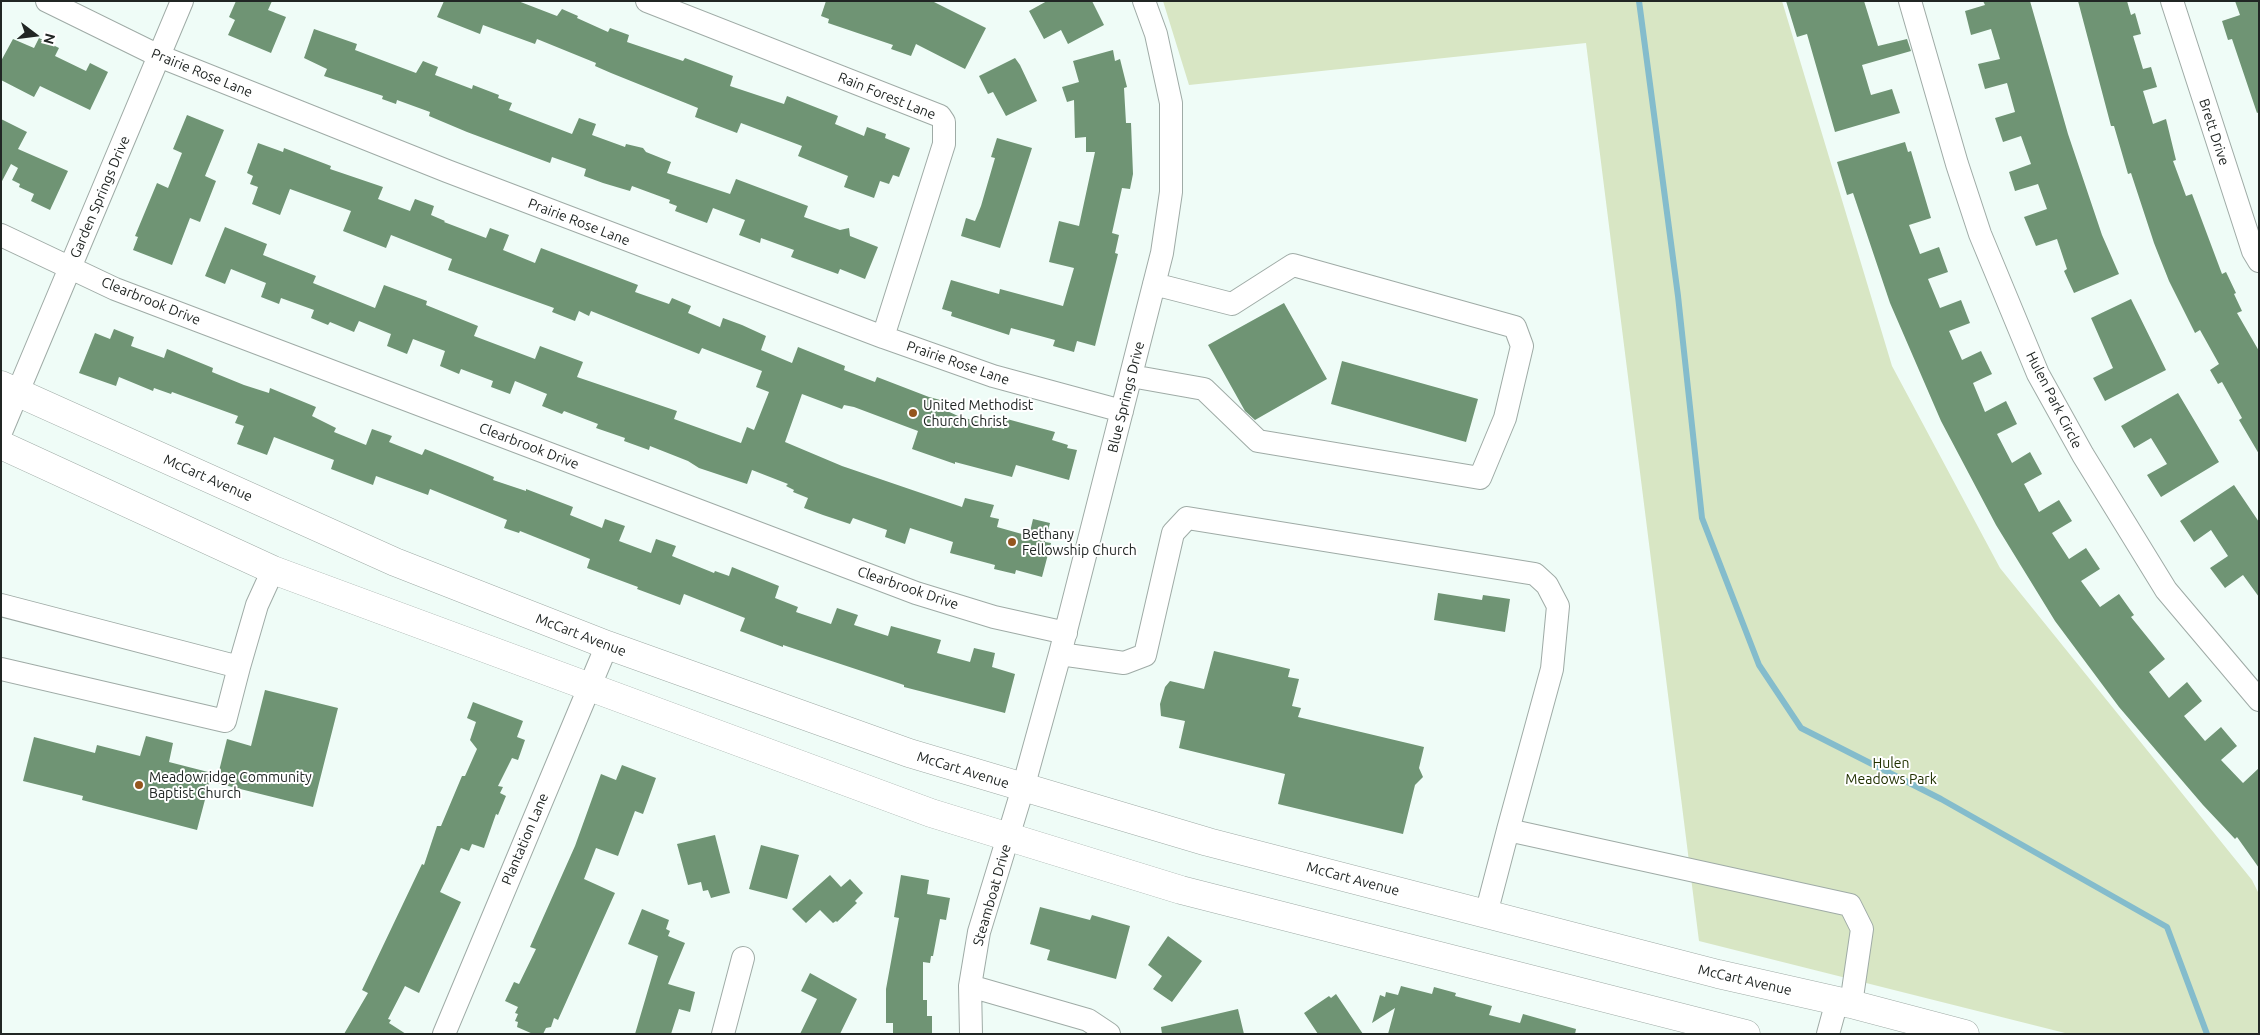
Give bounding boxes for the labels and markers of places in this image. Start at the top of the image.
place label: United Methodist Church Christ [923,397,1033,430]
marker: United Methodist Church Christ [907,407,919,419]
place label: Bethany Fellowship Church [1022,526,1137,558]
marker: Bethany Fellowship Church [1006,536,1018,548]
place label: Meadowridge Community Baptist Church [149,769,312,802]
marker: Meadowridge Community Baptist Church [133,779,145,791]

